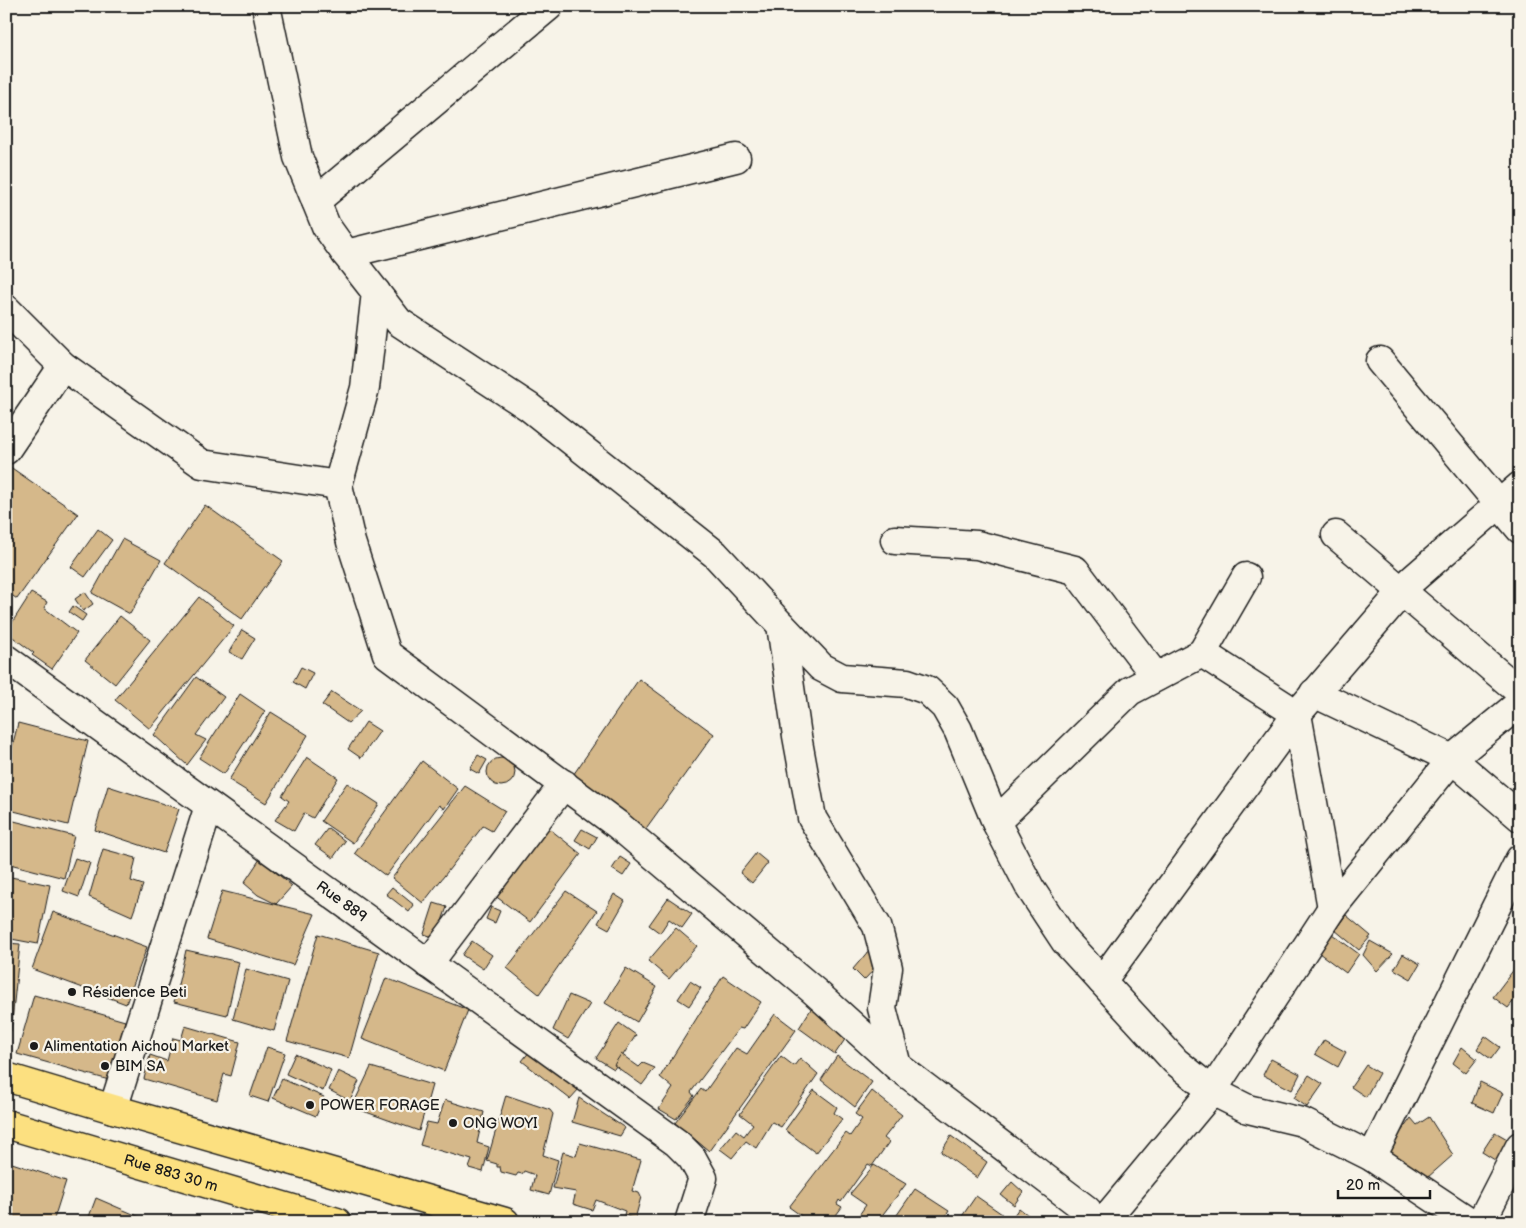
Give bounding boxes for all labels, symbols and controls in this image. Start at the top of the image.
street label: Rue 889 [312,877,371,926]
place label: Résidence Beti [82,983,187,1002]
marker: Résidence Beti [66,986,78,998]
place label: Alimentation Aichou Market [44,1037,229,1056]
marker: Alimentation Aichou Market [28,1040,40,1052]
place label: BIM SA [115,1057,166,1076]
marker: BIM SA [99,1060,111,1072]
place label: POWER FORAGE [320,1096,440,1115]
marker: POWER FORAGE [304,1099,316,1111]
place label: ONG WOYI [463,1114,538,1133]
marker: ONG WOYI [447,1117,459,1129]
street label: Rue 883 30 m [121,1150,220,1196]
scale bar [1338,1168,1431,1200]
text: 20 m [1346,1176,1380,1195]

